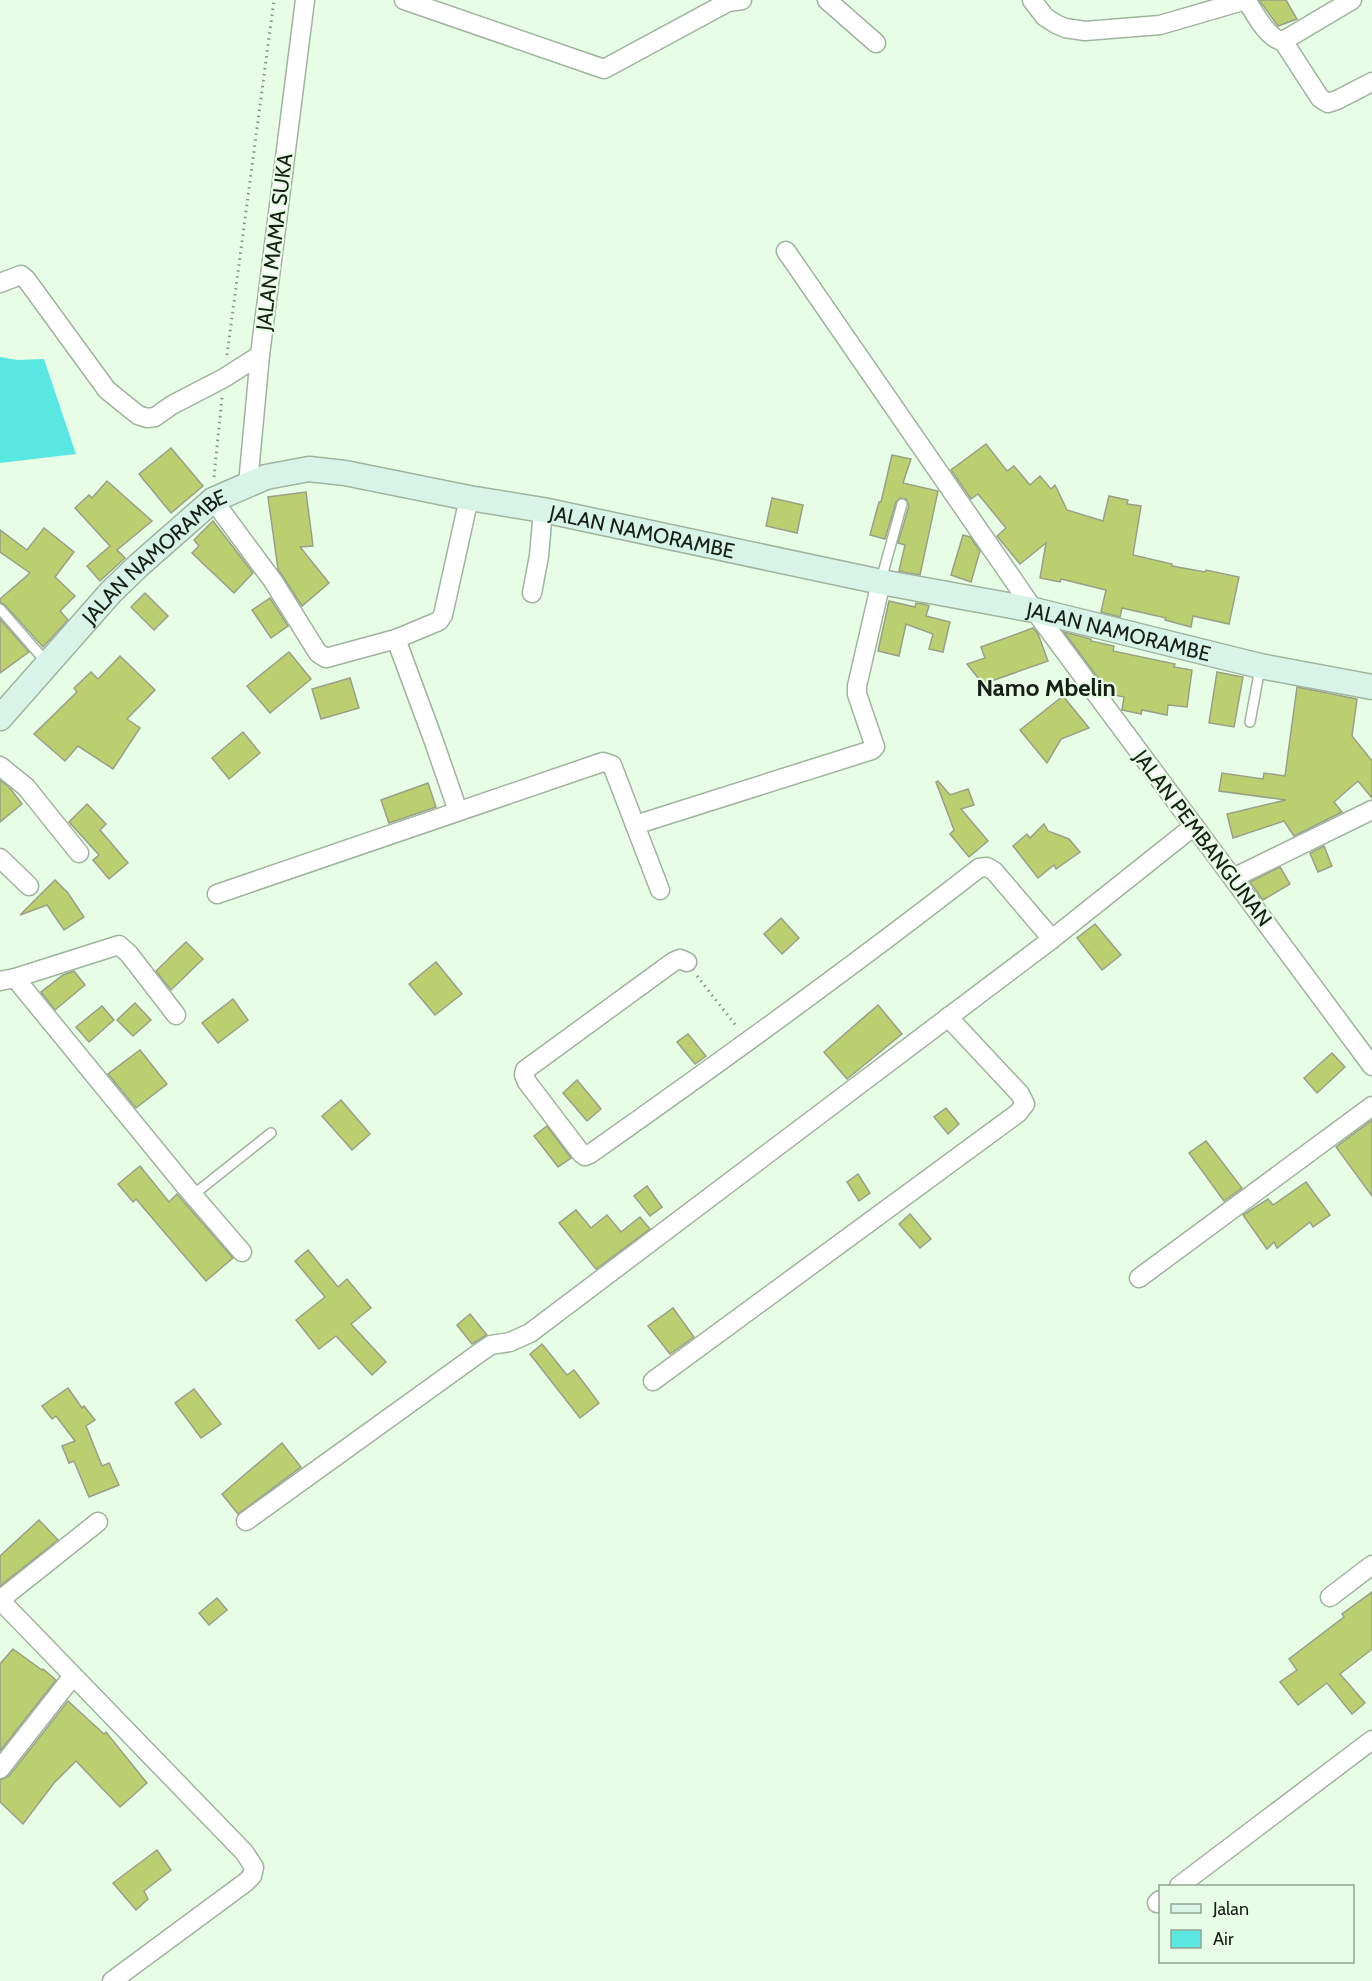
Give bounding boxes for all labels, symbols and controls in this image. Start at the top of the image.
street label: JALAN MAMA SUKA [251,152,297,333]
street label: JALAN NAMORAMBE [76,483,230,630]
street label: JALAN NAMORAMBE [546,499,737,563]
street label: JALAN NAMORAMBE [1024,596,1213,666]
district label: Namo Mbelin [976,673,1116,702]
street label: JALAN PEMBANGUNAN [1128,744,1277,931]
legend [1159,1885,1354,1963]
text: Jalan [1212,1898,1249,1920]
text: Air [1213,1928,1234,1950]

